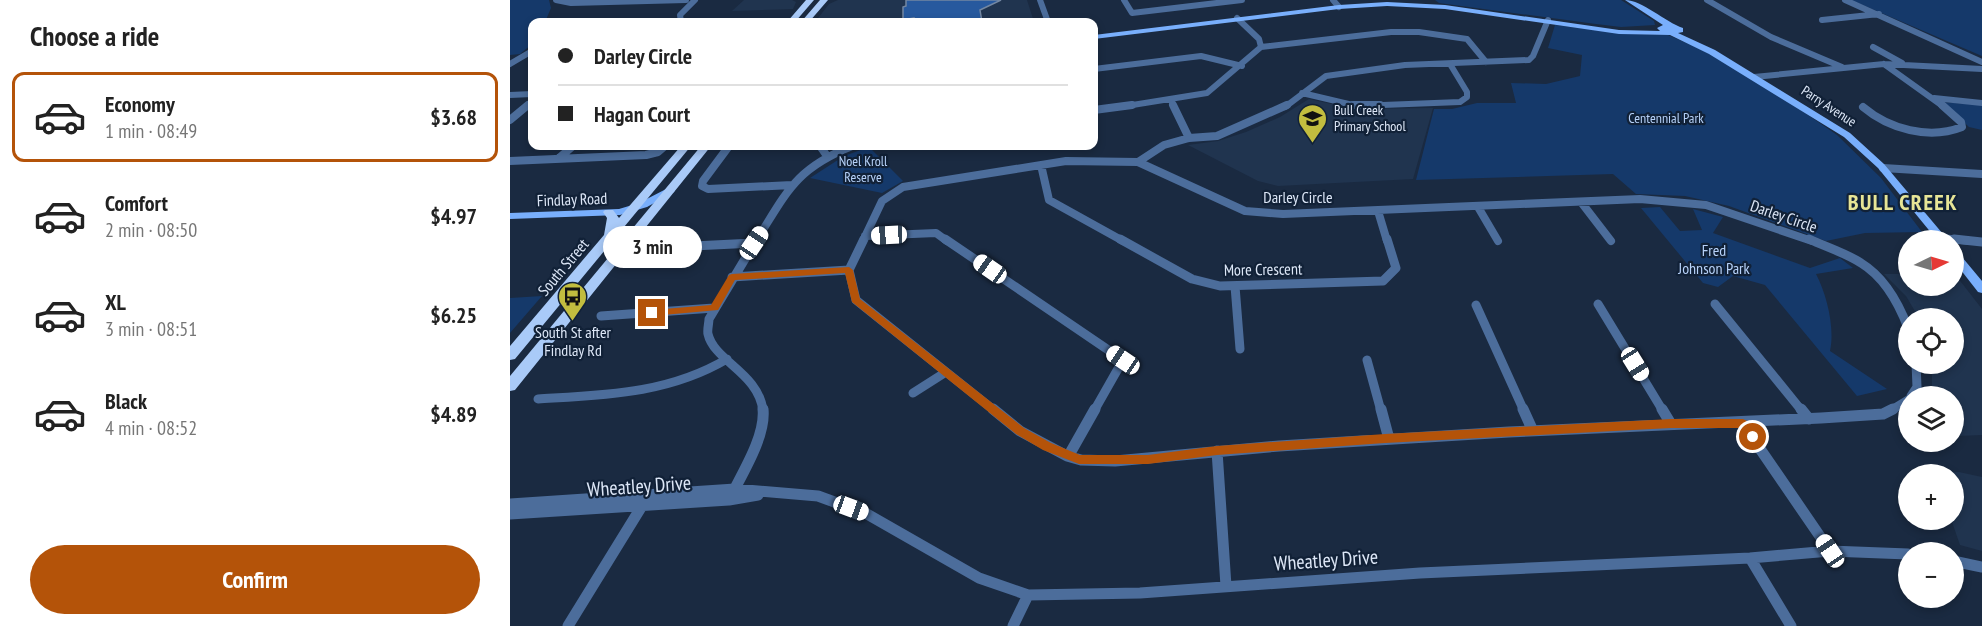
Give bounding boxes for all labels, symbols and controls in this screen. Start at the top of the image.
text: Choose a ride [30,19,159,53]
text: Darley Circle [594,42,692,70]
street label: Parry Avenue [1798,82,1860,131]
icon: car [33,90,87,144]
text: Economy [105,90,175,118]
text: Hagan Court [594,100,690,128]
place label: Bull Creek Primary School [1334,101,1406,135]
school or university icon: Bull Creek Primary School [1297,102,1329,144]
text: $3.68 [430,103,477,131]
park label: Centennial Park [1628,109,1704,127]
text: 1 min · 08:49 [105,118,197,144]
park label: Noel Kroll Reserve [839,152,888,186]
street label: Darley Circle [1263,187,1333,207]
street label: Findlay Road [536,188,608,210]
district label: BULL CREEK [1848,188,1958,216]
icon: car [33,189,87,243]
text: Comfort [105,189,168,217]
street label: Darley Circle [1748,195,1820,237]
text: $4.97 [430,202,477,230]
text: 2 min · 08:50 [105,217,197,243]
car [736,223,772,263]
car [871,225,907,245]
callout: 3 min [602,226,702,268]
north arrow [1898,230,1964,296]
map controls [1898,230,1964,608]
street label: South Street [533,234,593,300]
text: 3 min [632,234,673,260]
park label: Fred Johnson Park [1677,240,1750,278]
car [970,251,1010,287]
street label: More Crescent [1224,258,1303,280]
bus stop icon: South St after Findlay Rd [557,280,589,322]
icon: car [33,288,87,342]
text: XL [105,288,126,316]
route end [638,299,665,326]
text: $6.25 [430,301,477,329]
button: locate [1898,308,1964,374]
text: 3 min · 08:51 [105,316,197,342]
place label: South St after Findlay Rd [535,322,611,360]
car [1103,342,1143,378]
car [1618,344,1652,384]
button: layers [1898,386,1964,452]
icon: car [33,387,87,441]
text: Black [105,387,147,415]
text: $4.89 [430,400,477,428]
text: 4 min · 08:52 [105,415,197,441]
route start [1739,423,1766,450]
button: + [1898,464,1964,530]
street label: Wheatley Drive [586,469,692,503]
car [831,493,871,523]
car [1812,531,1848,571]
button: − [1898,542,1964,608]
street label: Wheatley Drive [1273,543,1379,577]
button: Confirm [30,545,480,614]

